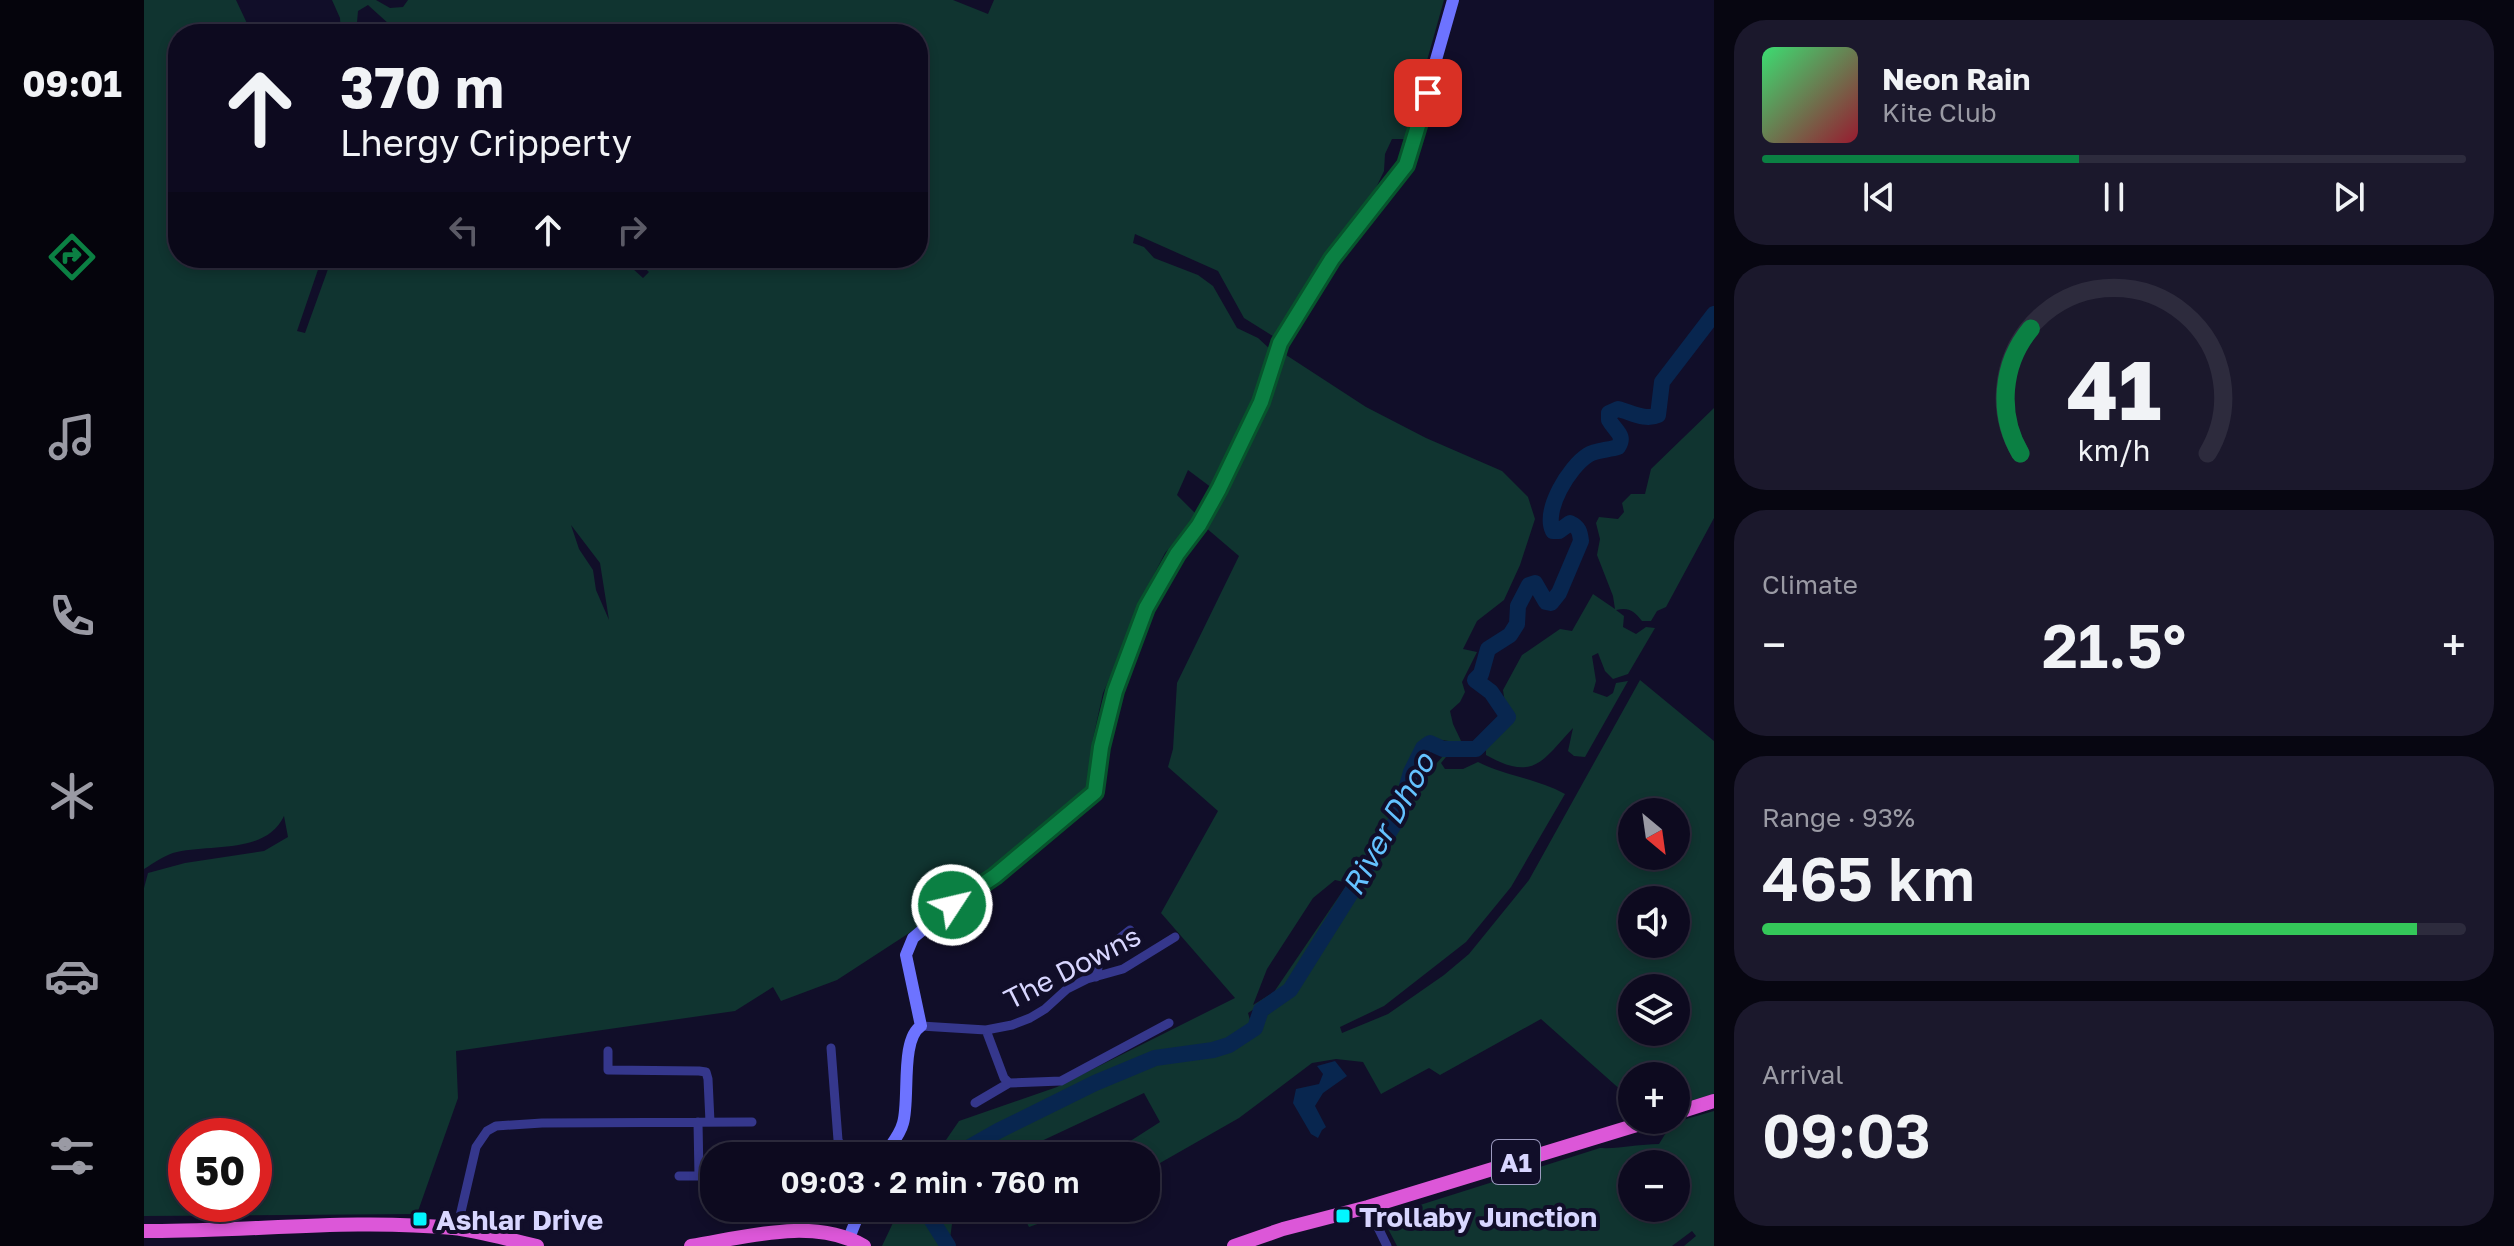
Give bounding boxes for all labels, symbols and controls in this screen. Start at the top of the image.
text: 370 m [340,53,504,120]
icon: ahead [208,56,312,160]
pin [1394,59,1462,127]
text: Neon Rain [1882,61,2030,97]
text: 09:01 [22,62,122,105]
icon: arrive [1406,71,1450,115]
text: Kite Club [1882,97,1997,128]
text: Lhergy Cripperty [340,121,632,164]
icon: previous [1857,175,1901,219]
icon: pause [2092,175,2136,219]
icon: next [2327,175,2371,219]
icon: left [442,208,486,252]
icon: ahead [526,208,570,252]
icon: right [610,208,654,252]
icon: directions [44,229,100,285]
text: 41 [2067,337,2161,437]
icon: music [44,409,100,465]
text: km/h [2078,433,2150,467]
text: Climate [1762,569,1858,600]
icon: phone [44,588,100,644]
text: 21.5° [2042,609,2186,681]
text: − [1762,618,1786,671]
text: + [2442,618,2466,671]
water label: River Dhoo [1334,745,1443,901]
icon: climate [44,768,100,824]
north arrow [1618,798,1690,870]
map controls [1618,798,1690,1222]
text: Range · 93% [1762,802,1915,833]
text: 465 km [1762,842,1975,914]
position arrow [910,863,994,947]
button: sound [1618,886,1690,958]
street label: The Downs [998,919,1146,1015]
icon: car [44,948,100,1004]
button: layers [1618,974,1690,1046]
text: Arrival [1762,1059,1843,1090]
button: + [1618,1062,1690,1134]
text: 09:03 [1762,1099,1931,1171]
speed limit sign: 50 [168,1118,272,1222]
icon: filters [44,1128,100,1184]
road number: A1 [1492,1140,1540,1184]
button: − [1618,1150,1690,1222]
text: 09:03 · 2 min · 760 m [781,1164,1079,1200]
place label: Trollaby Junction [1359,1200,1597,1233]
place label: Ashlar Drive [436,1203,603,1236]
marker: Trollaby Junction [1334,1207,1352,1225]
marker: Ashlar Drive [411,1210,429,1228]

